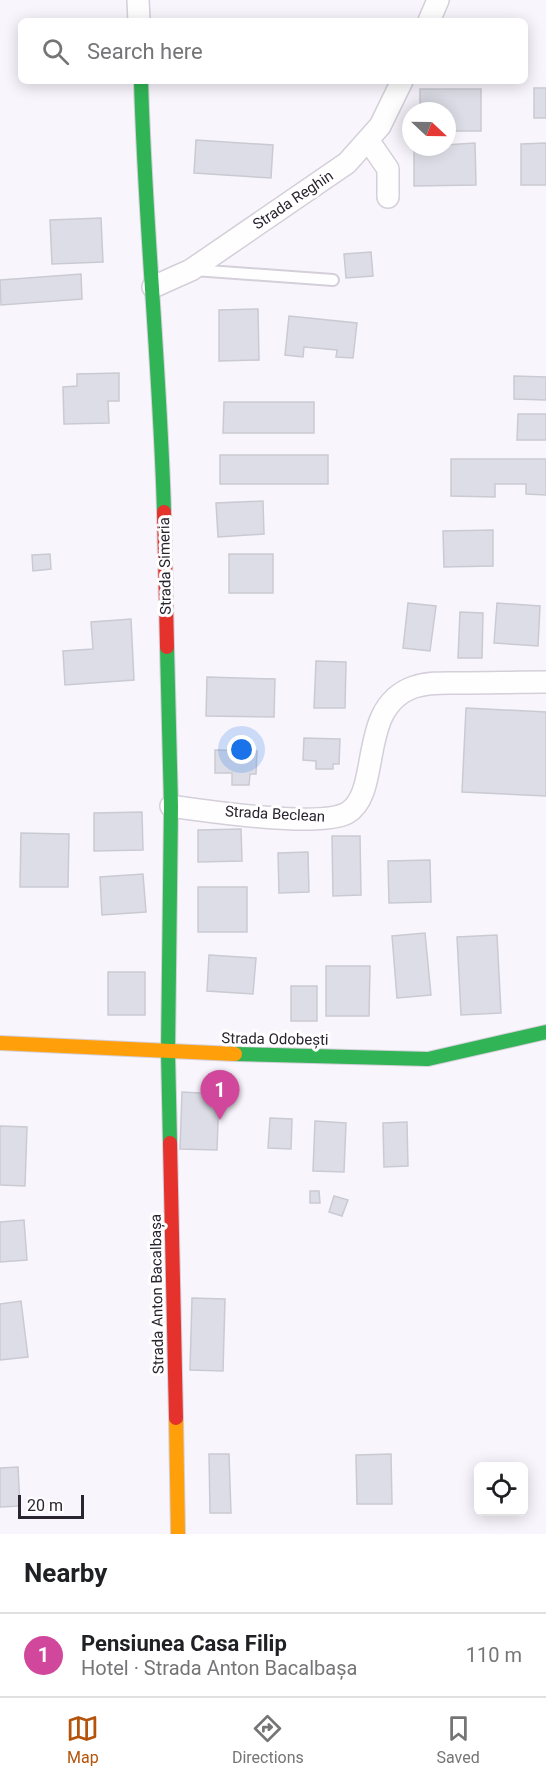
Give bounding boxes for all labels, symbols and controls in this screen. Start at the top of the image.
search box [18,18,528,84]
icon: search [39,35,72,68]
text: Search here [87,39,203,64]
north arrow [402,102,456,156]
street label: Strada Reghin [249,167,337,233]
street label: Strada Simeria [155,517,175,615]
your location [227,735,256,764]
street label: Strada Beclean [224,802,326,826]
street label: Strada Odobești [221,1029,329,1049]
pin: 1 [200,1070,240,1120]
street label: Strada Anton Bacalbașa [147,1214,167,1374]
map controls [474,1462,528,1516]
button: locate [474,1462,528,1516]
scale bar [18,1492,84,1520]
text: 20 m [27,1496,63,1515]
text: Nearby [24,1558,107,1588]
text: Pensiunea Casa Filip [81,1631,287,1656]
text: 1 [38,1643,49,1667]
text: 110 m [466,1643,522,1667]
text: Hotel · Strada Anton Bacalbașa [81,1656,357,1680]
tab: Map [66,1712,99,1767]
tab: Directions [232,1712,304,1767]
tab: Saved [436,1712,480,1767]

